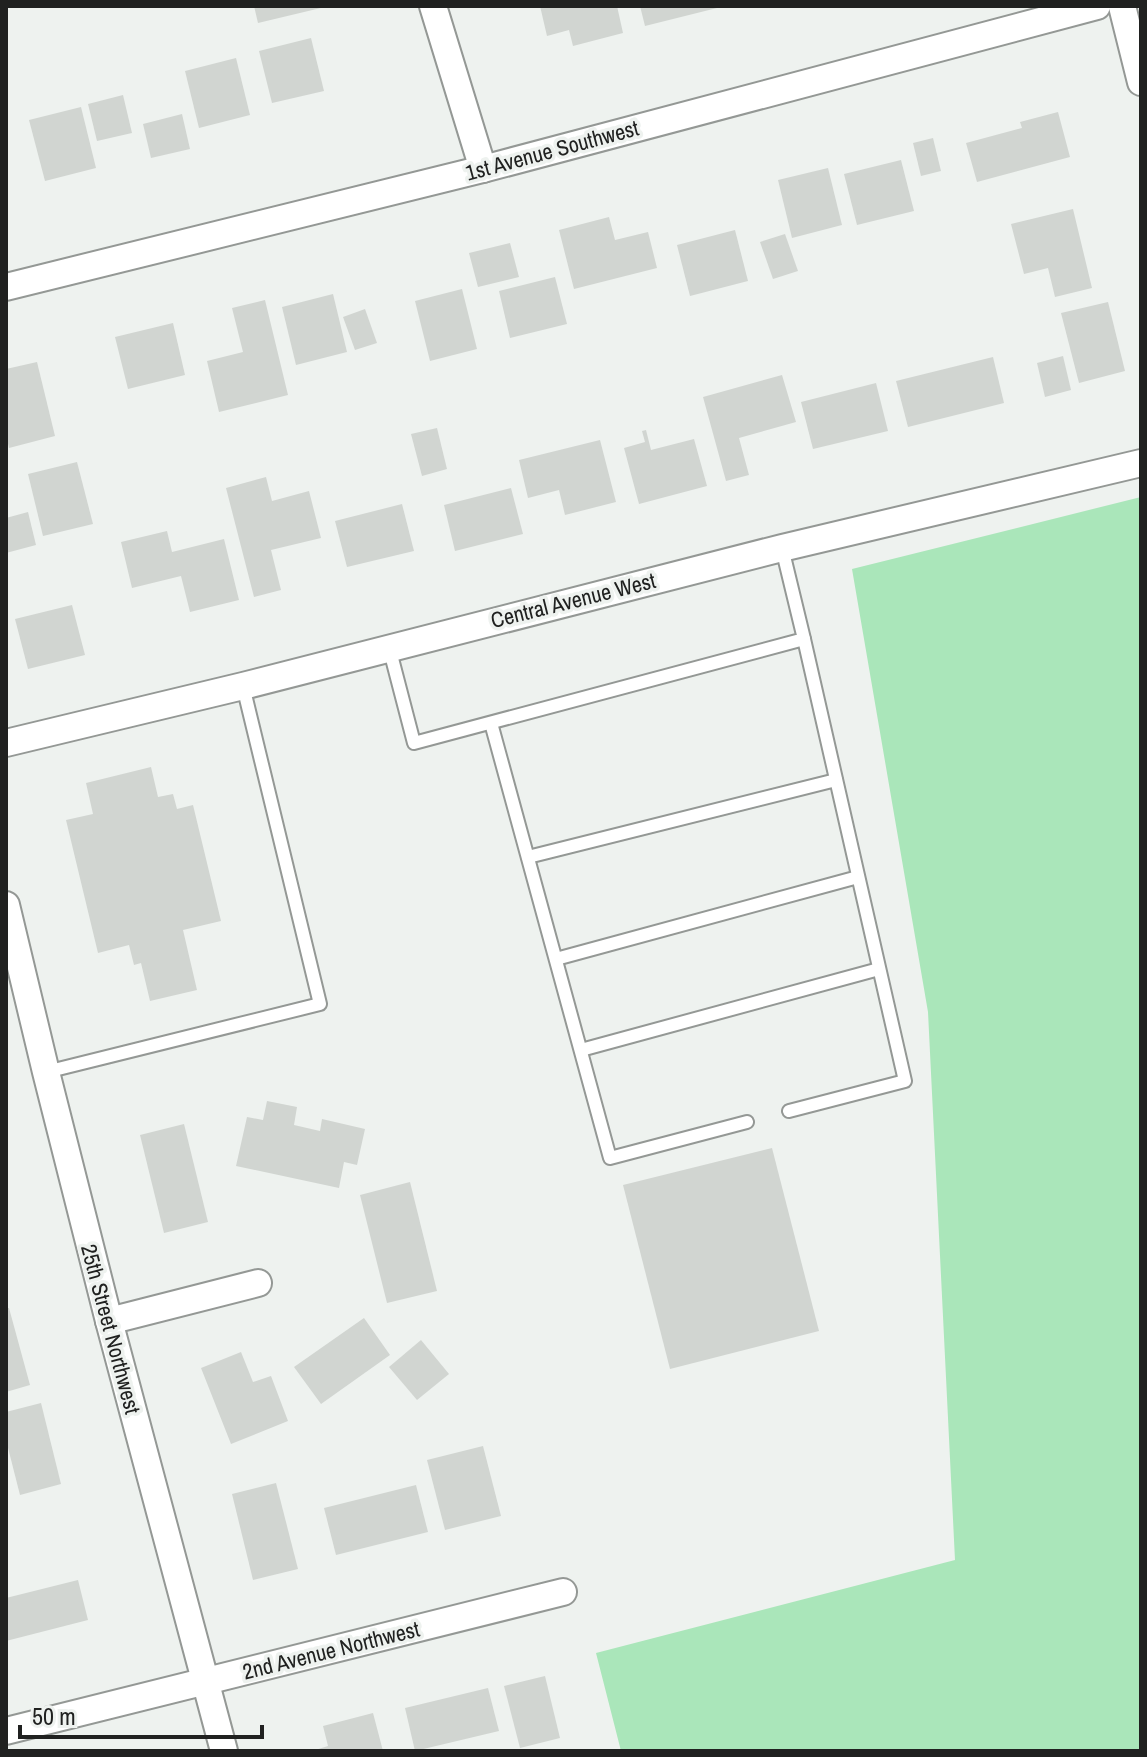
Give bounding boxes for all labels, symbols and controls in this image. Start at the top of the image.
street label: 1st Avenue Southwest [462,112,642,188]
street label: Central Avenue West [487,565,659,635]
street label: 25th Street Northwest [74,1241,148,1417]
street label: 2nd Avenue Northwest [239,1614,423,1686]
scale bar [20,1689,262,1739]
text: 50 m [32,1700,76,1732]

